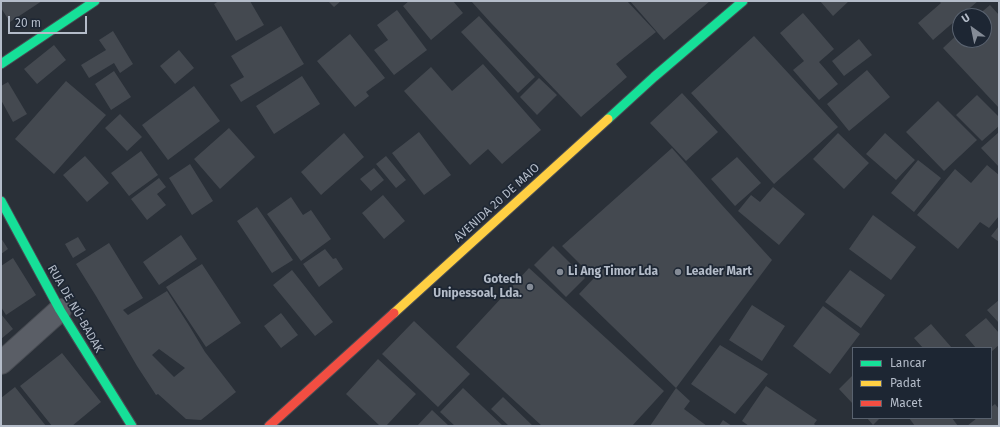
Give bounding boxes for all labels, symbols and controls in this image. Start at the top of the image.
scale bar [10,8,89,34]
north arrow [952,8,992,48]
text: U [959,11,972,26]
text: 20 m [15,16,41,30]
street label: AVENIDA 20 DE MAIO [451,161,543,245]
street label: RUA DE NÚ-BADAK [44,263,106,355]
place label: Li Ang Timor Lda [568,265,658,279]
place label: Leader Mart [686,265,752,279]
marker: Li Ang Timor Lda [555,267,565,277]
marker: Leader Mart [673,267,683,277]
place label: Gotech Unipessoal, Lda. [433,273,522,301]
marker: Gotech Unipessoal, Lda. [525,282,535,292]
legend [852,347,992,419]
text: Lancar [890,356,926,370]
text: Padat [890,376,921,390]
text: Macet [890,396,922,410]

